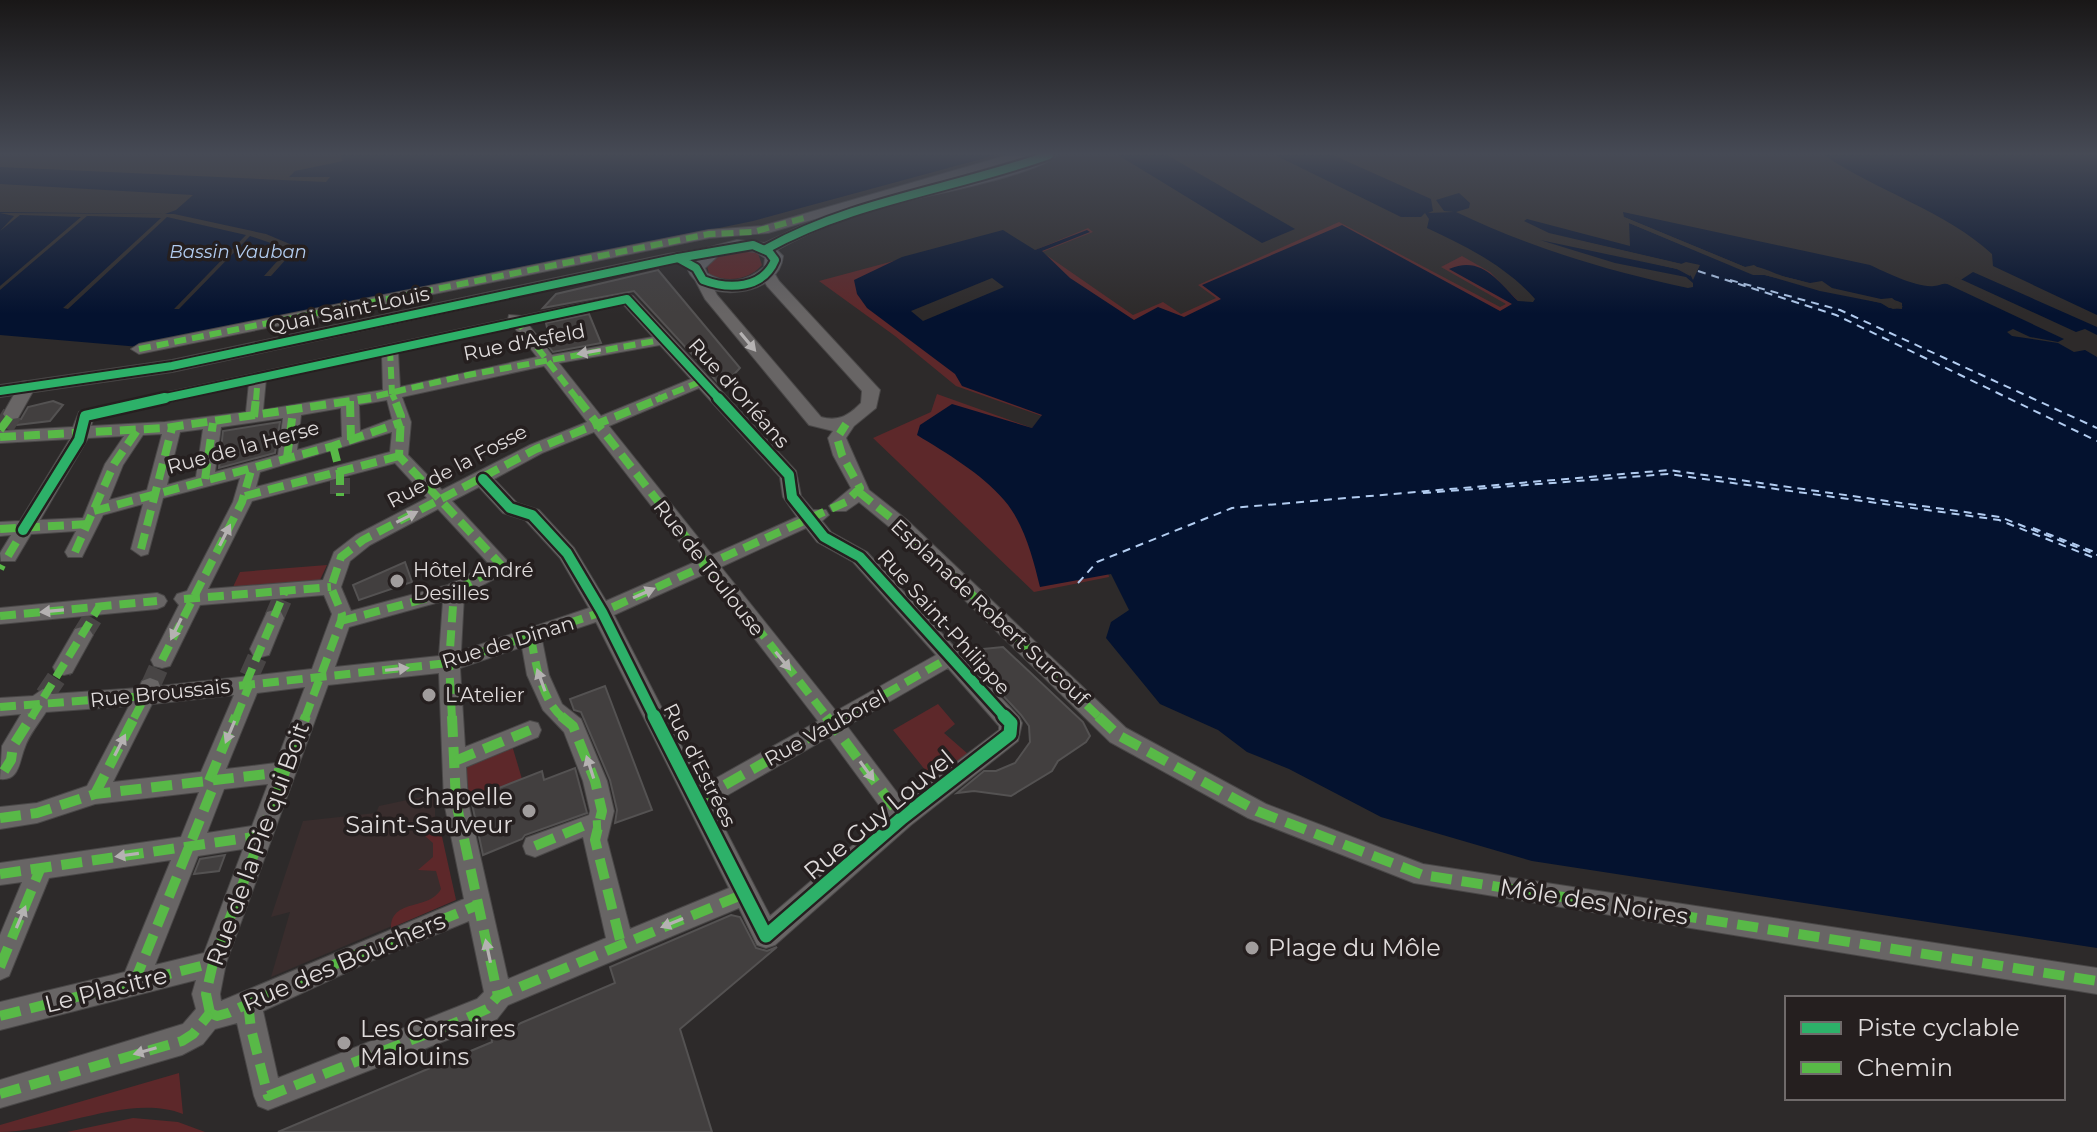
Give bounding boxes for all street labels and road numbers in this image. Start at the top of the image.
street label: Quai Saint-Louis [266,281,432,339]
street label: Rue d'Asfeld [461,318,587,366]
street label: Rue d'Orléans [683,333,795,453]
street label: Rue de la Herse [164,415,322,479]
street label: Rue de la Fosse [383,419,531,513]
street label: Rue de Toulouse [649,495,769,641]
street label: Esplanade Robert Surcouf [886,514,1095,711]
street label: Rue Saint-Philippe [873,544,1015,700]
street label: Rue de Dinan [439,611,577,673]
street label: Rue Broussais [89,674,231,712]
street label: Rue Vauborel [760,685,890,771]
street label: Rue d'Estrées [659,699,742,831]
street label: Rue de la Pie qui Boit [200,718,315,970]
street label: Rue Guy Louvel [798,743,960,886]
street label: Môle des Noires [1498,872,1690,931]
street label: Rue des Bouchers [238,906,450,1017]
street label: Le Placitre [41,960,170,1019]

